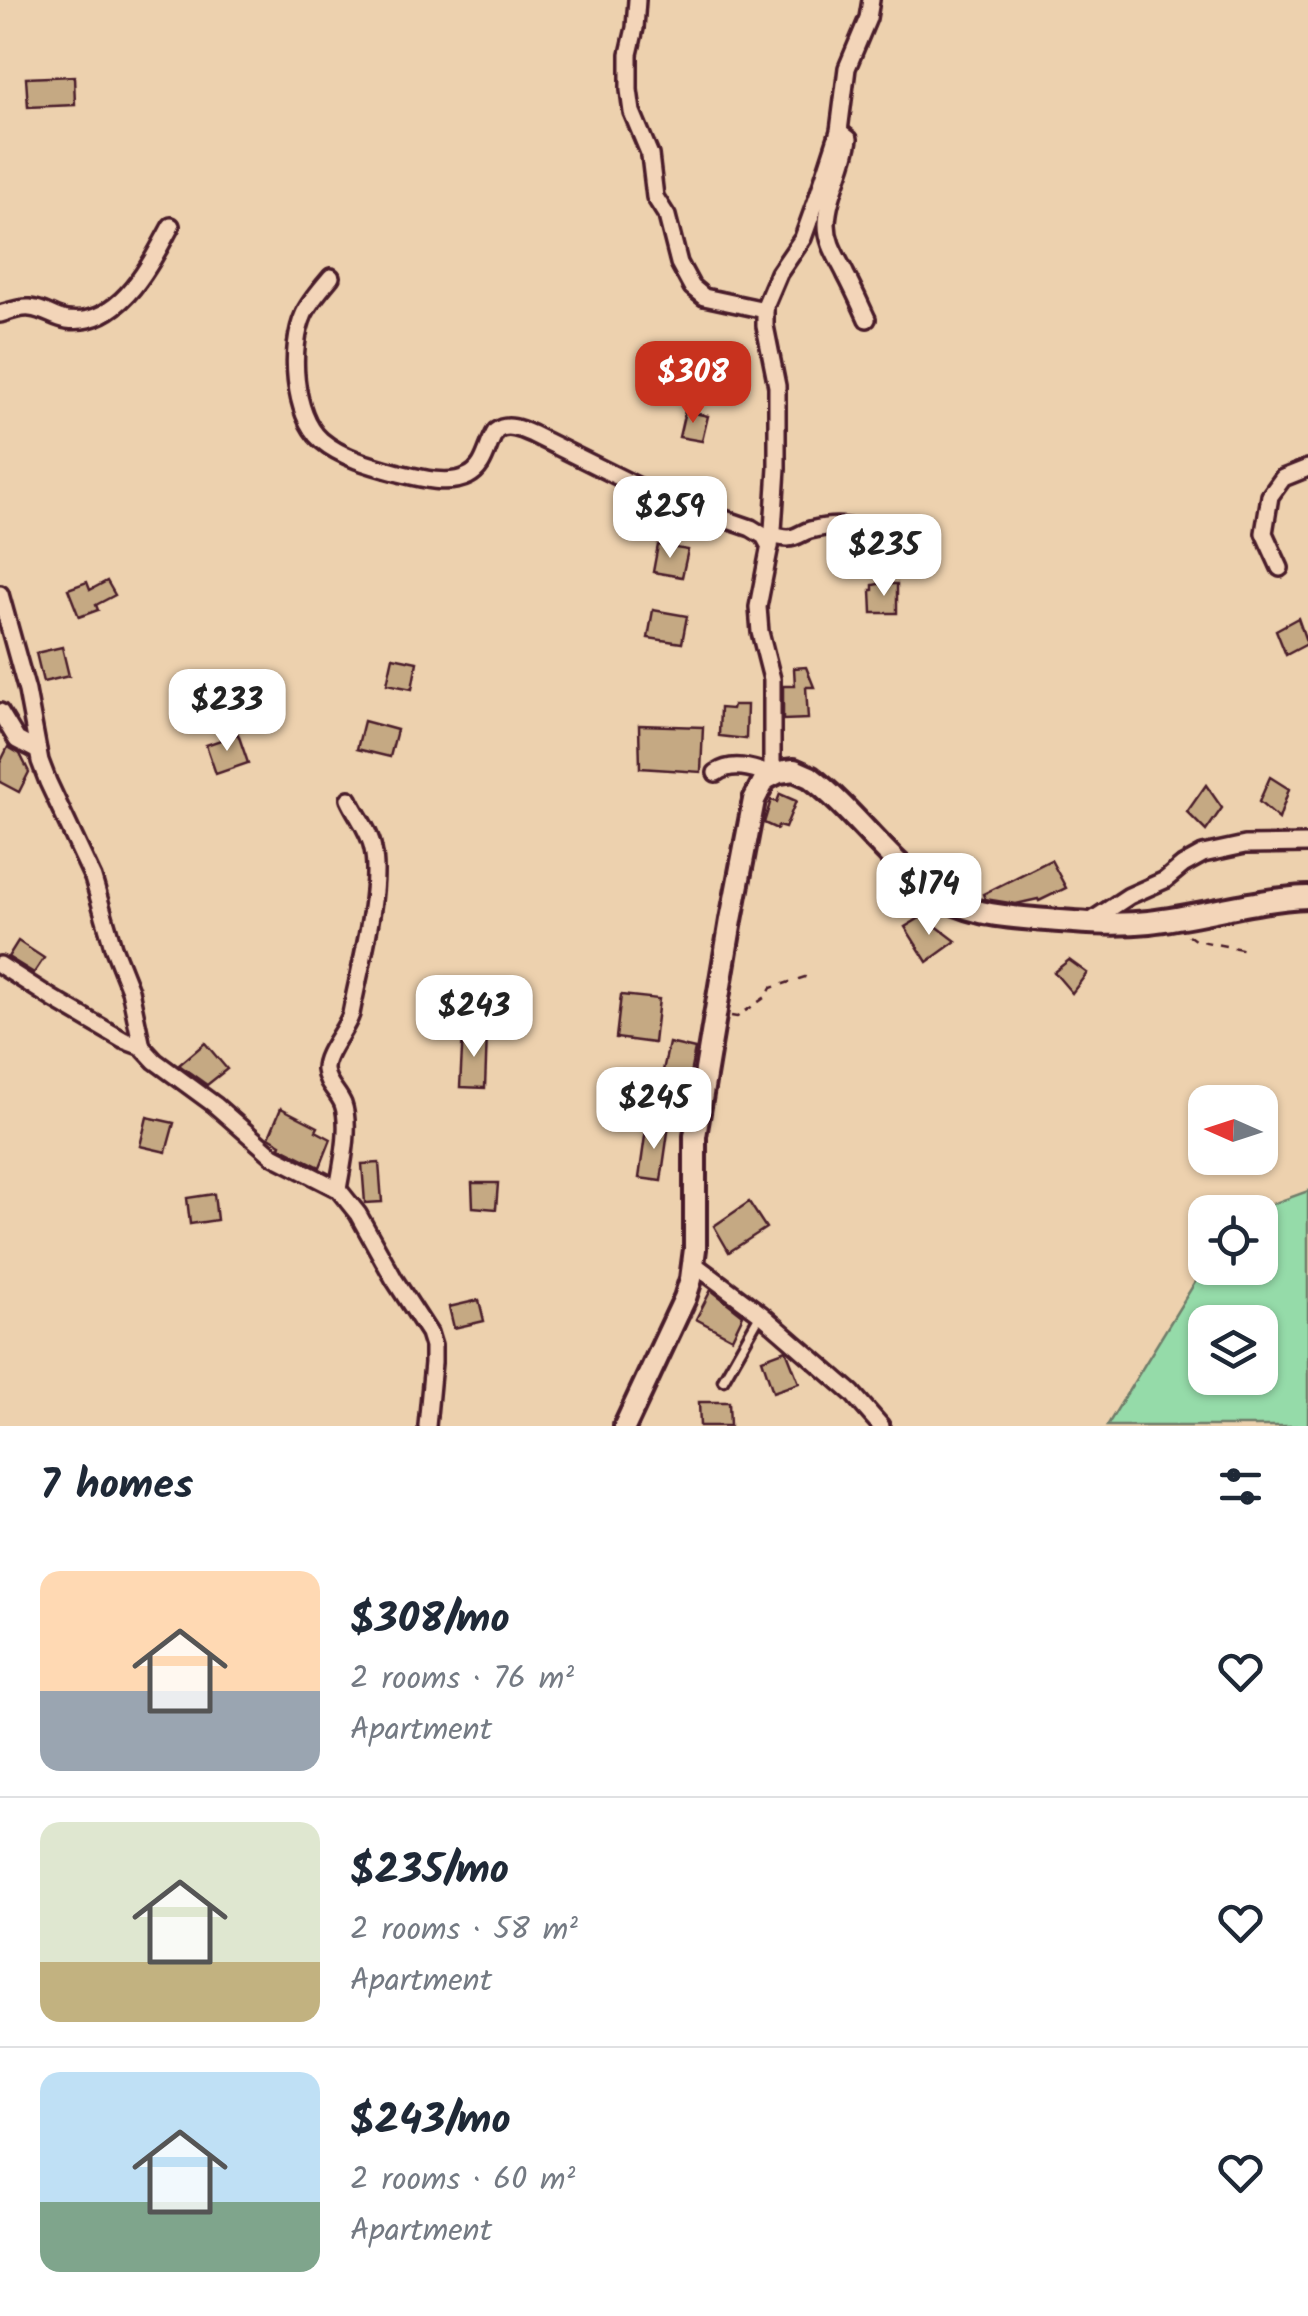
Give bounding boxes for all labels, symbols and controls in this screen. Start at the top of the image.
pin: $308 [634,341,752,426]
text: $308 [657,348,729,399]
pin: $259 [611,476,729,561]
text: $259 [635,483,705,534]
pin: $235 [825,514,943,599]
text: $235 [848,521,920,572]
pin: $233 [168,669,286,754]
text: $233 [191,676,263,727]
pin: $174 [870,853,988,938]
text: $174 [898,860,960,911]
pin: $243 [415,975,533,1060]
text: $243 [438,982,510,1033]
pin: $245 [595,1067,713,1152]
text: $245 [618,1074,690,1125]
north arrow [1188,1085,1278,1175]
map controls [1188,1085,1278,1395]
button: locate [1188,1195,1278,1285]
button: layers [1188,1305,1278,1395]
text: 7 homes [40,1453,193,1520]
icon: filters [1213,1459,1268,1514]
text: $308/mo [350,1587,510,1654]
icon: home [120,1611,240,1731]
icon: heart [1213,1644,1268,1699]
text: 2 rooms · 76 m² [350,1654,574,1705]
text: Apartment [350,1705,492,1756]
text: $235/mo [350,1838,509,1905]
icon: home [120,1862,240,1982]
icon: heart [1213,1895,1268,1950]
text: 2 rooms · 58 m² [350,1905,578,1956]
text: Apartment [350,1956,492,2007]
text: $243/mo [350,2088,511,2155]
icon: home [120,2112,240,2232]
icon: heart [1213,2145,1268,2200]
text: 2 rooms · 60 m² [350,2155,575,2206]
text: Apartment [350,2206,492,2257]

